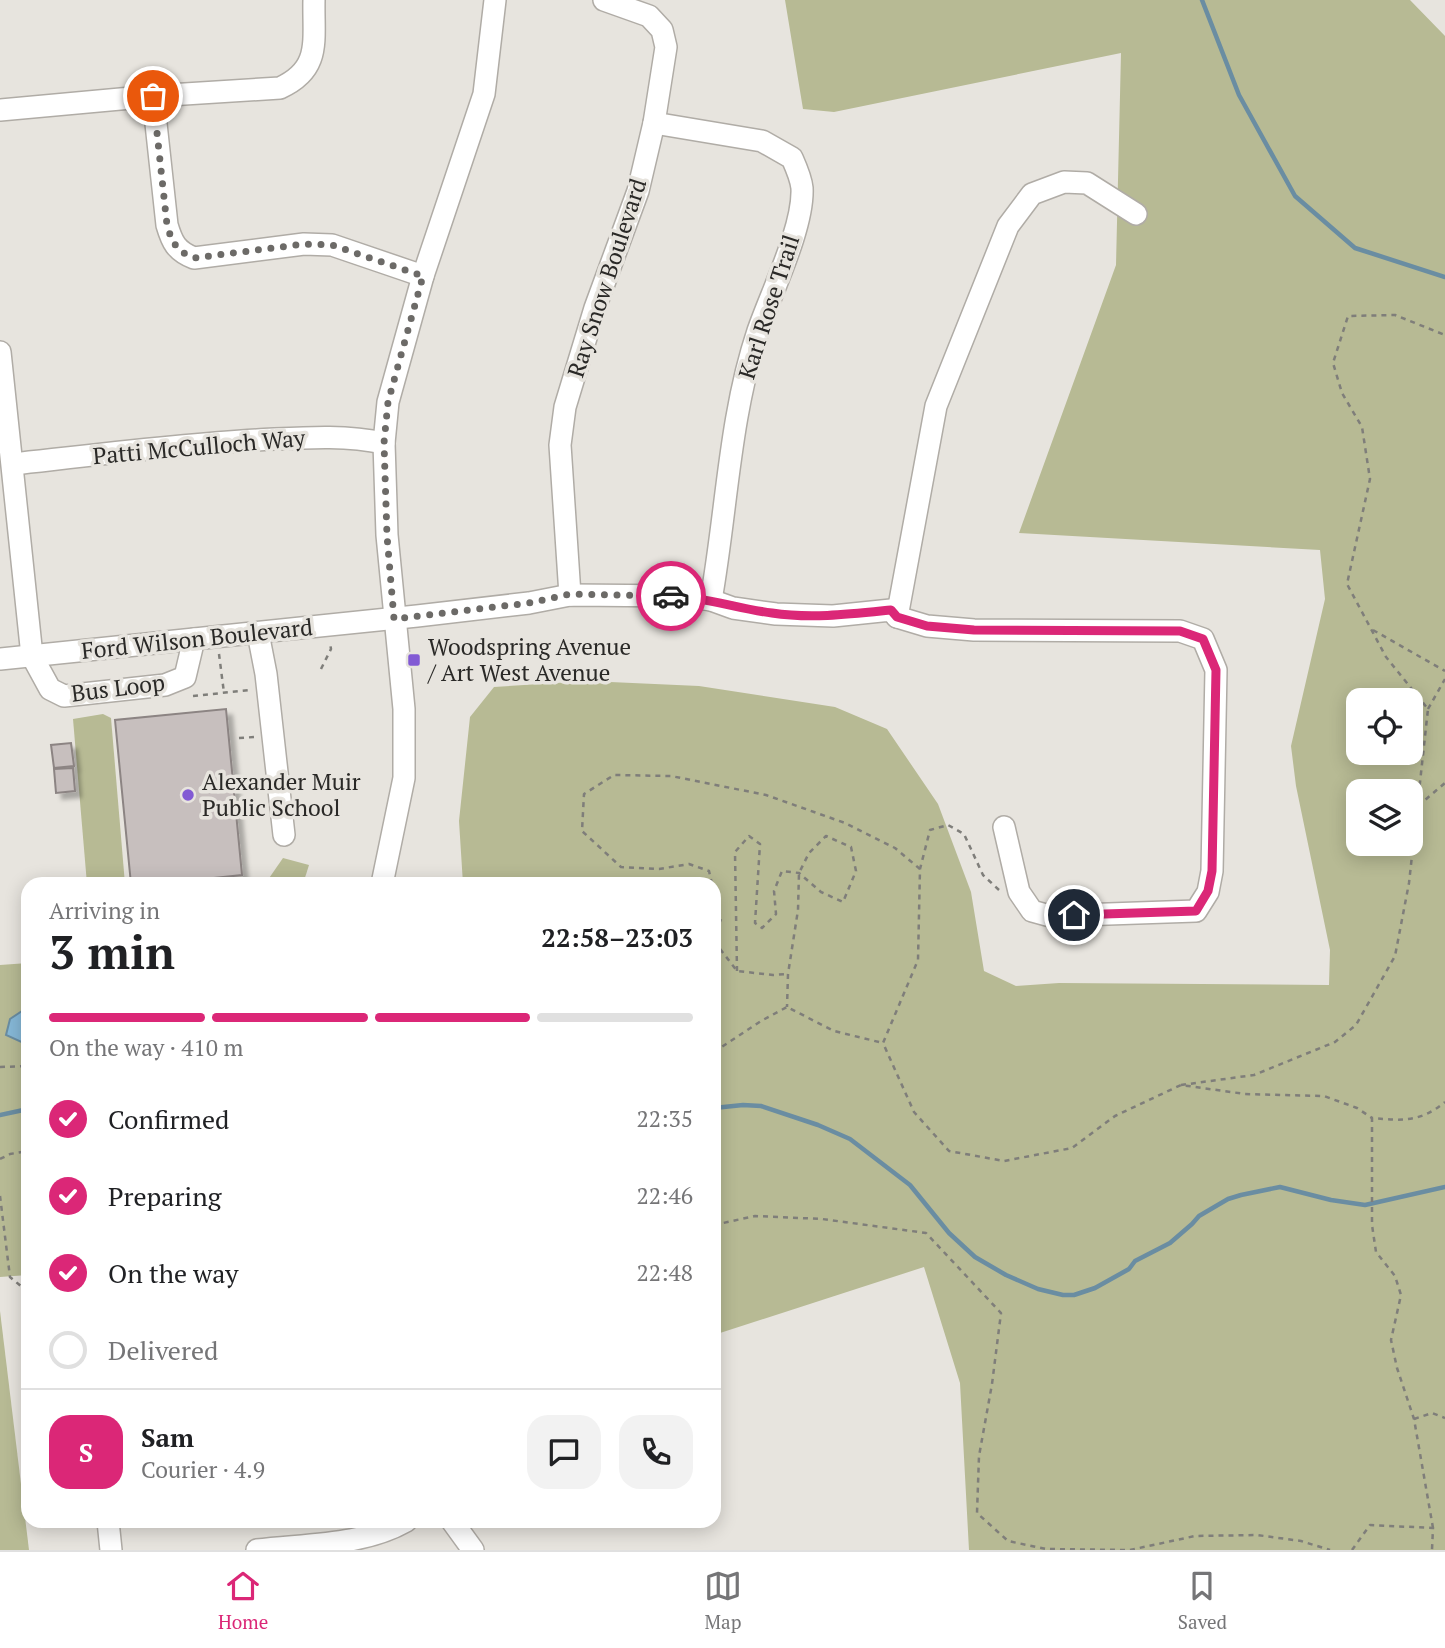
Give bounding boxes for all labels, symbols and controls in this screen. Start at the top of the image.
pin [123,66,183,126]
icon: bag [134,77,172,115]
street label: Ray Snow Boulevard [560,174,653,381]
street label: Karl Rose Trail [731,231,806,383]
street label: Patti McCulloch Way [91,422,307,471]
courier [636,561,706,631]
icon: car [652,577,690,615]
street label: Ford Wilson Boulevard [80,611,315,666]
place label: Woodspring Avenue / Art West Avenue [427,631,631,688]
marker: Woodspring Avenue / Art West Avenue [406,652,422,668]
street label: Bus Loop [69,666,166,709]
map controls [1346,688,1423,856]
button: locate [1346,688,1423,765]
place label: Alexander Muir Public School [202,766,361,823]
button: layers [1346,779,1423,856]
marker: Alexander Muir Public School [180,787,196,803]
pin [1044,885,1104,945]
text: Arriving in [49,895,160,926]
icon: home [1055,896,1093,934]
text: 22:58–23:03 [541,920,693,954]
text: 3 min [49,921,175,982]
text: On the way · 410 m [49,1032,243,1063]
icon: check [49,1100,87,1138]
text: Confirmed [108,1102,229,1136]
text: 22:35 [636,1103,693,1134]
icon: check [49,1177,87,1215]
text: Preparing [108,1179,221,1213]
text: 22:46 [636,1180,693,1211]
icon: check [49,1254,87,1292]
text: On the way [108,1256,239,1290]
text: 22:48 [636,1257,693,1288]
text: Delivered [108,1333,218,1367]
button: chat [527,1415,601,1489]
button: phone [619,1415,693,1489]
text: Sam [141,1420,194,1454]
text: S [79,1435,93,1469]
text: Courier · 4.9 [141,1454,265,1485]
tab: Home [218,1567,268,1634]
tab: Map [704,1567,742,1634]
tab: Saved [1178,1567,1227,1634]

